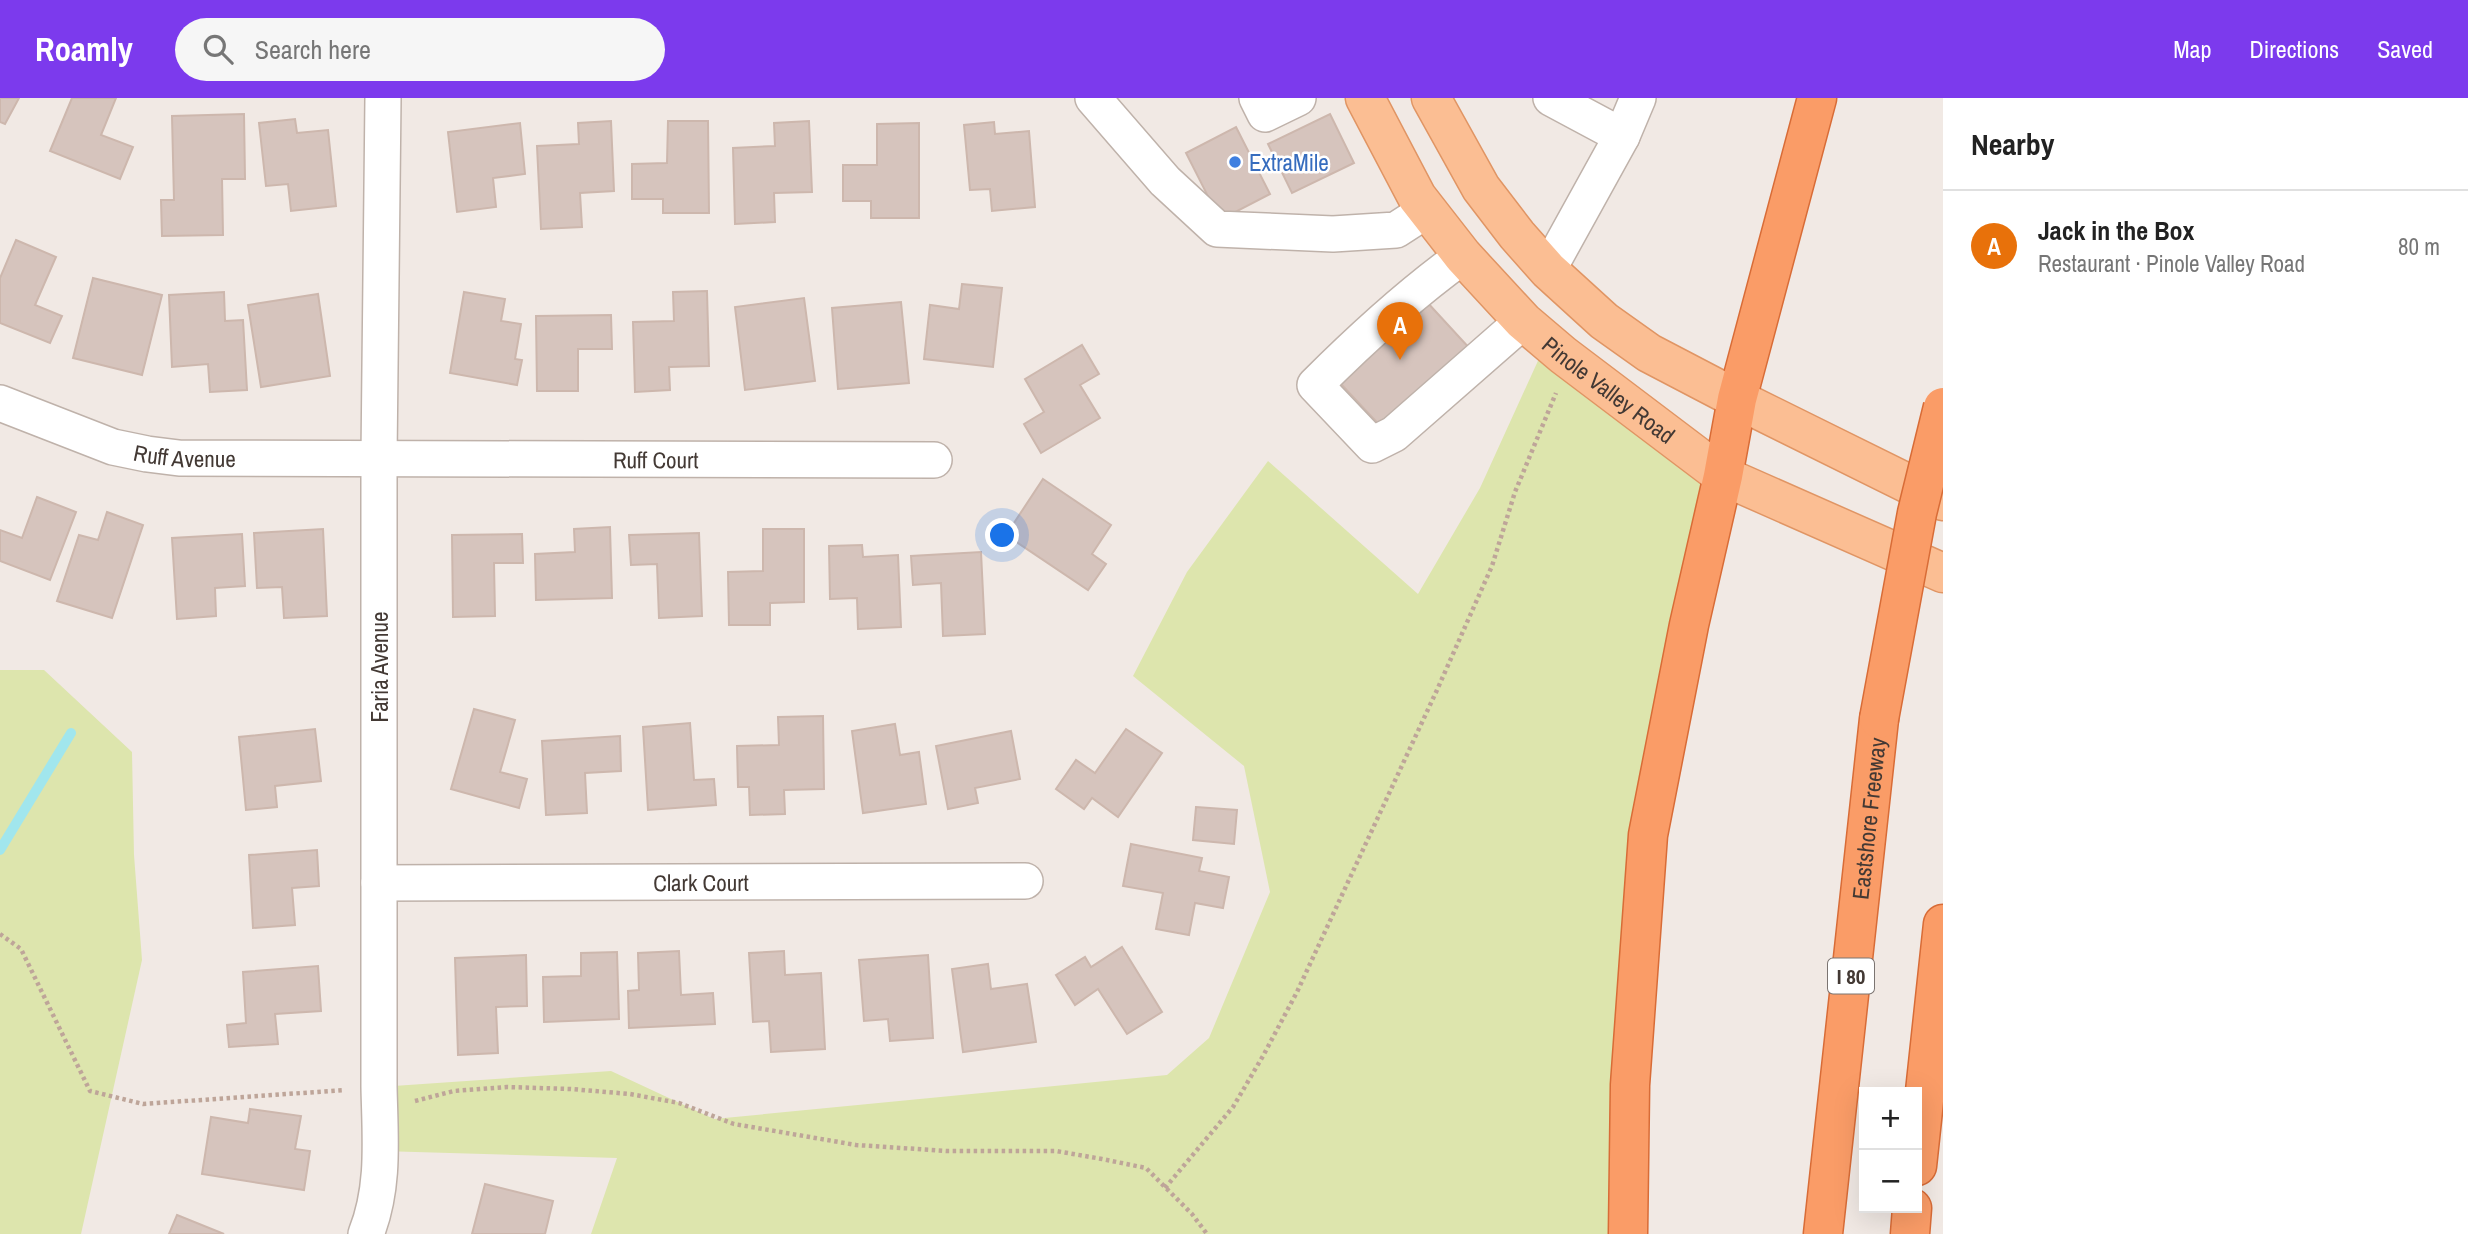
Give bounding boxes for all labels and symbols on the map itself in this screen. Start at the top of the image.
place label: ExtraMile [1249,147,1329,178]
marker: ExtraMile [1227,154,1243,170]
pin: A [1377,302,1423,360]
street label: Pinole Valley Road [1536,329,1682,450]
street label: Ruff Avenue [131,436,236,474]
street label: Ruff Court [613,444,699,475]
your location [985,518,1019,552]
street label: Faria Avenue [364,612,395,722]
street label: Eastshore Freeway [1844,735,1892,901]
street label: Clark Court [653,866,749,898]
road number: I 80 [1828,958,1874,994]

